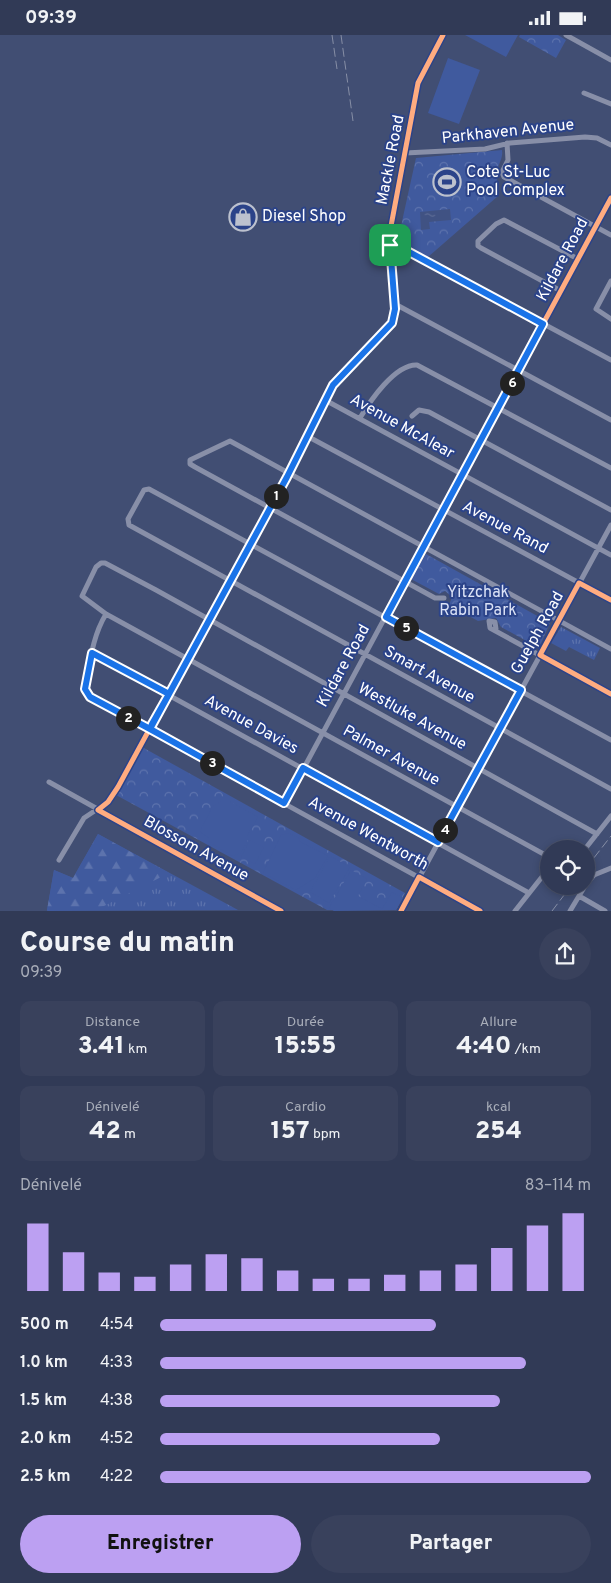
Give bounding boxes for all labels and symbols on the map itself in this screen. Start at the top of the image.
street label: Mackle Road [372,113,410,207]
street label: Parkhaven Avenue [441,115,575,149]
place label: Cote St-Luc Pool Complex [466,163,565,201]
sports icon: Cote St-Luc Pool Complex [432,167,462,197]
shop icon: Diesel Shop [228,202,258,232]
place label: Diesel Shop [262,207,346,227]
street label: Kildare Road [533,215,593,305]
pin [369,224,411,266]
pin: 6 [500,371,524,395]
street label: Avenue McAlear [346,390,458,464]
pin: 1 [264,483,288,509]
street label: Avenue Rand [459,497,551,559]
park label: Yitzchak Rabin Park [439,583,517,621]
street label: Guelph Road [507,588,569,678]
pin: 5 [394,615,418,641]
street label: Kildare Road [313,621,375,711]
street label: Smart Avenue [380,642,478,708]
street label: Westluke Avenue [354,679,470,755]
street label: Avenue Davies [200,691,302,759]
pin: 2 [116,705,140,731]
street label: Palmer Avenue [339,721,443,791]
pin: 3 [200,751,224,775]
street label: Avenue Wentworth [304,793,432,875]
street label: Blossom Avenue [140,812,252,886]
pin: 4 [432,817,458,843]

